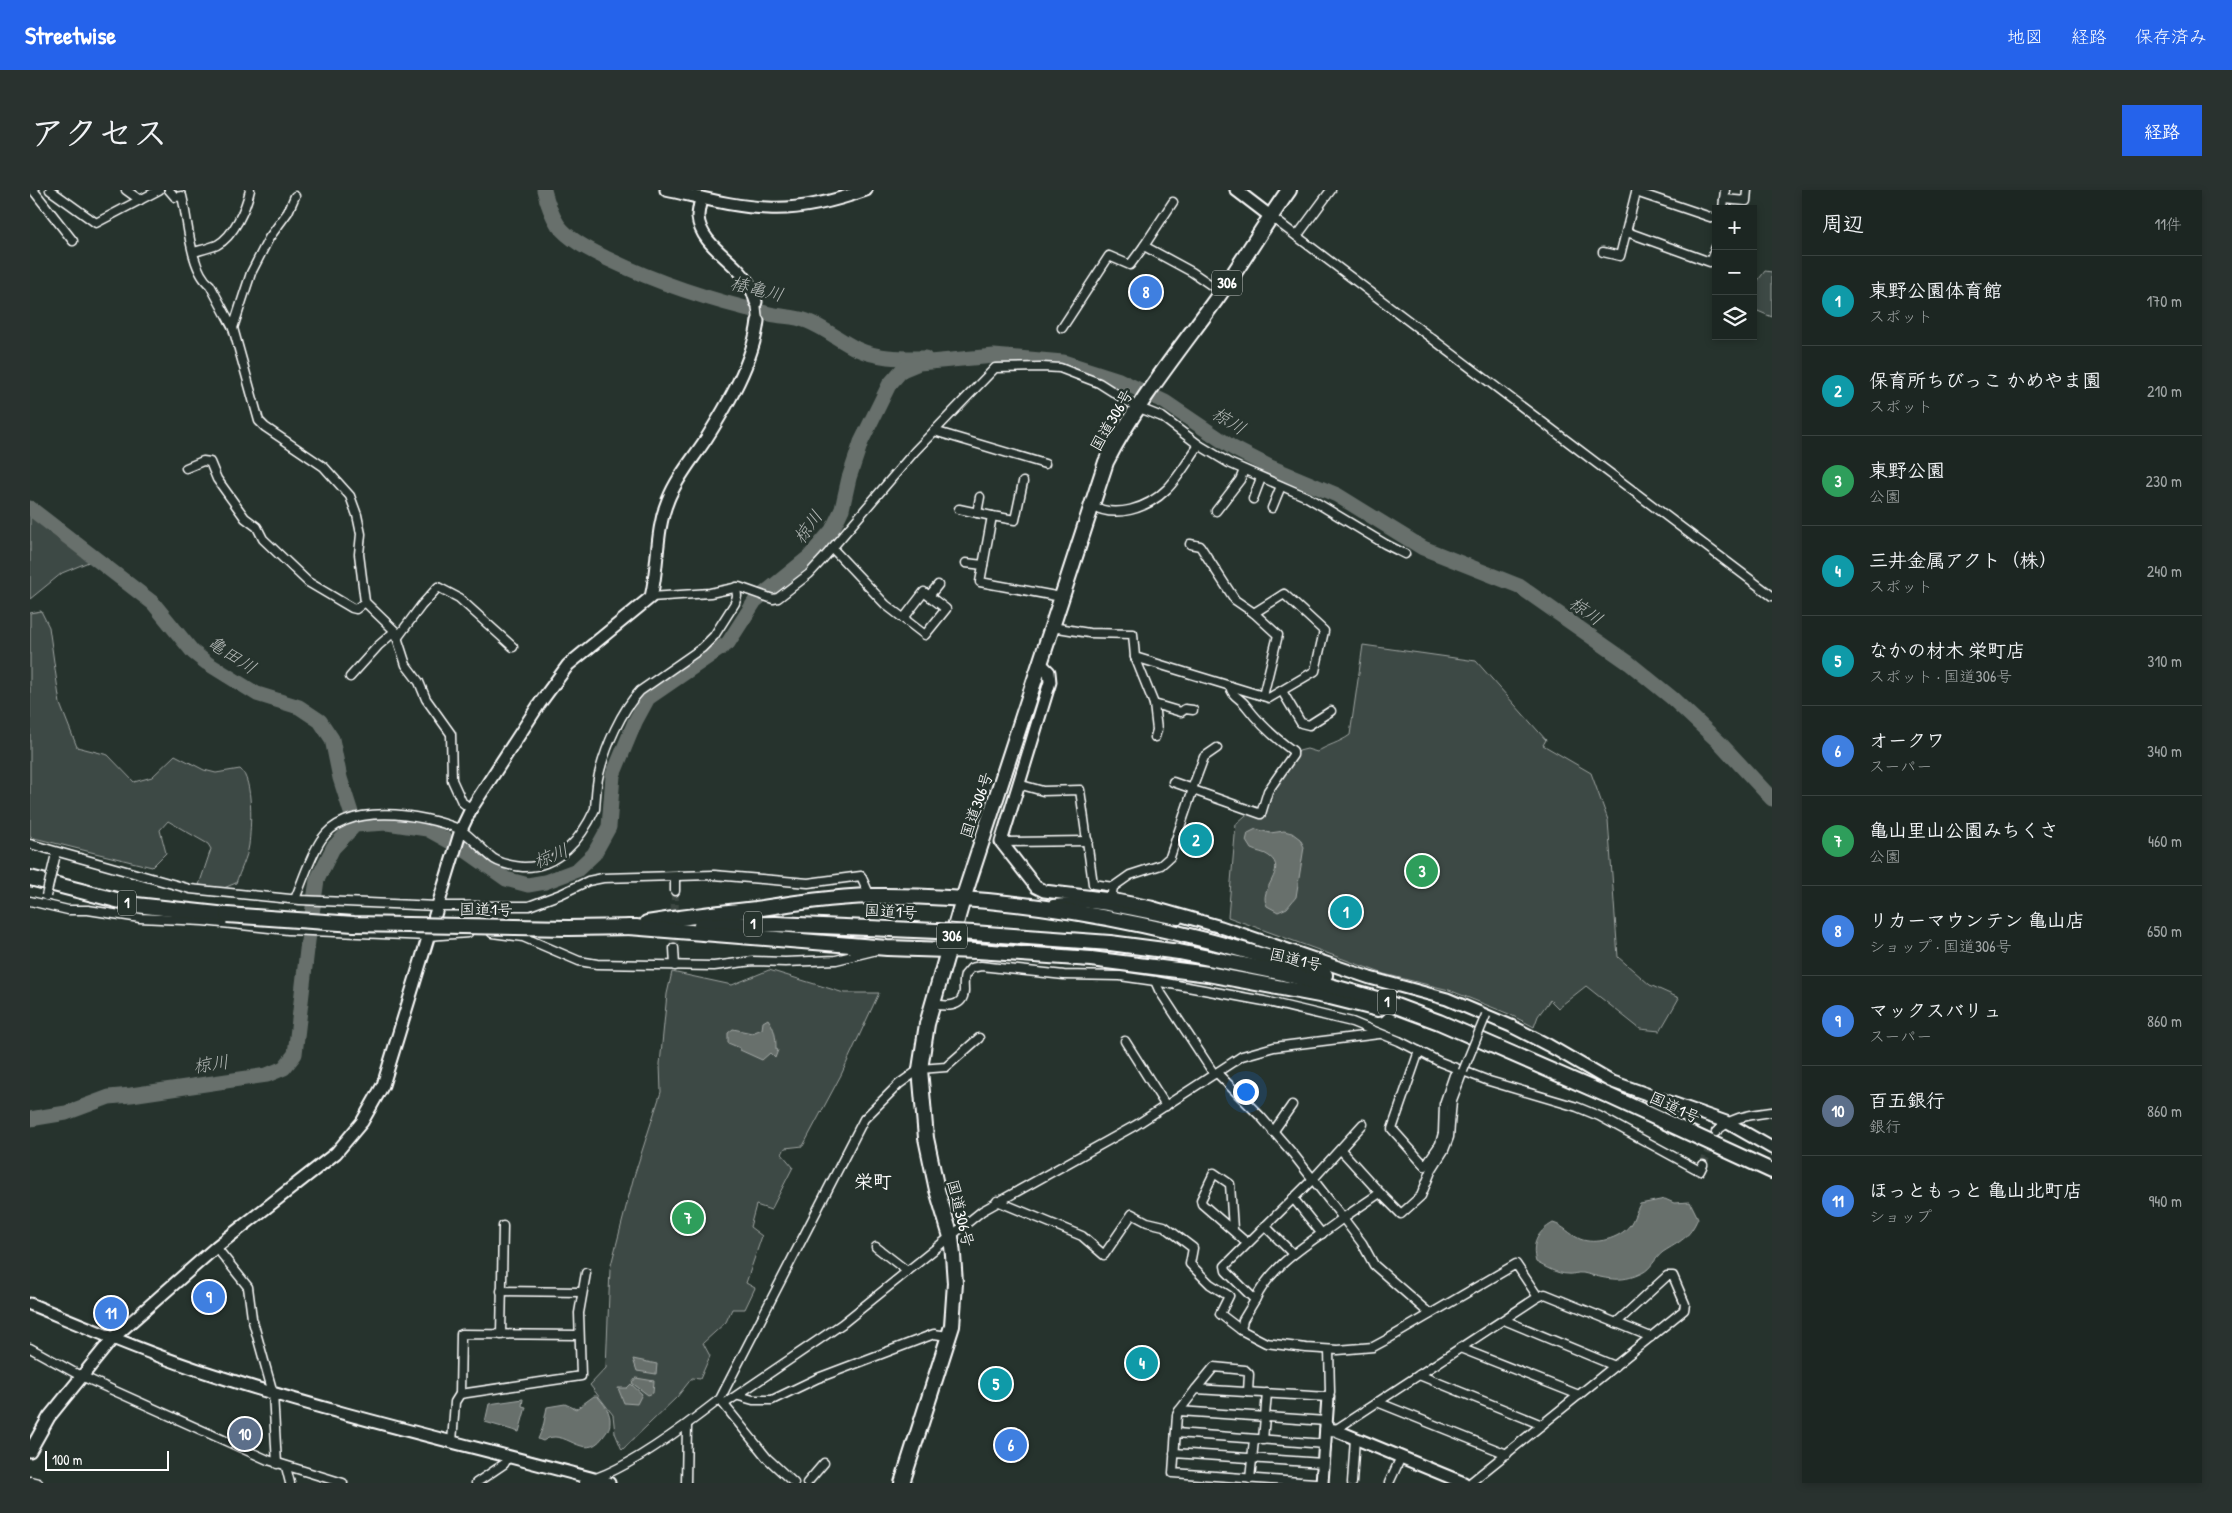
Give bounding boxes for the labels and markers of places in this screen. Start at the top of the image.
pin: 8 [1130,273,1162,311]
pin: 2 [1180,821,1212,859]
pin: 3 [1406,852,1438,890]
pin: 1 [1330,893,1362,931]
pin: 7 [672,1199,704,1237]
pin: 9 [193,1278,225,1316]
pin: 11 [95,1294,127,1332]
pin: 4 [1126,1344,1158,1382]
pin: 5 [980,1365,1012,1403]
pin: 10 [229,1415,261,1453]
pin: 6 [995,1426,1027,1464]

